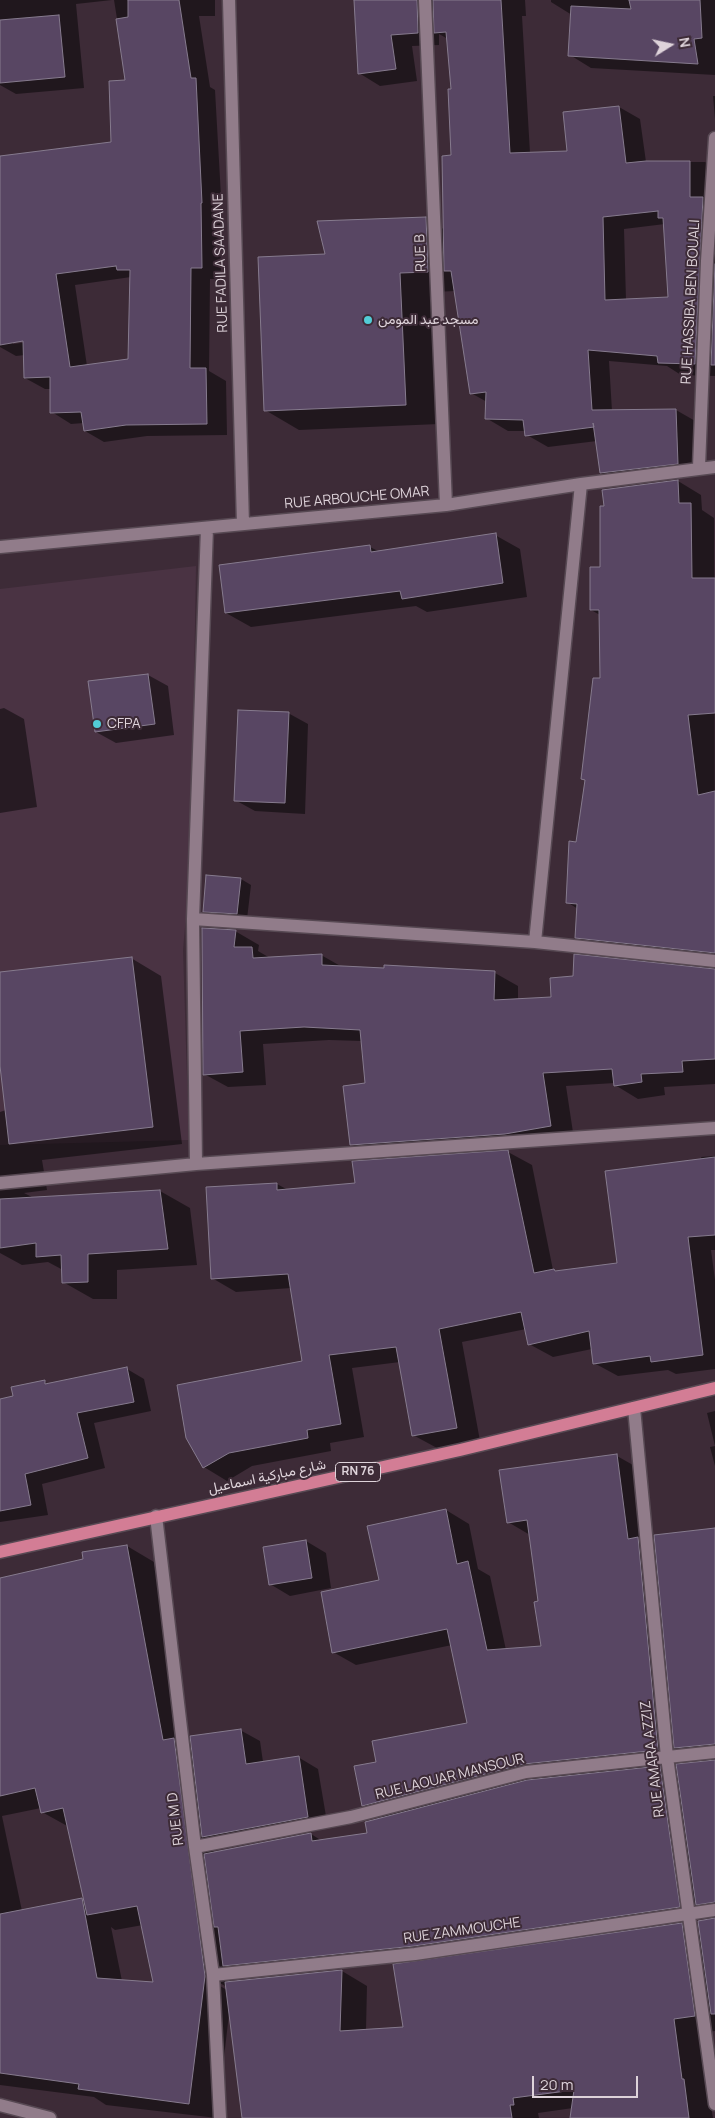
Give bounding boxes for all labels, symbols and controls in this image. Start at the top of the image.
north arrow [645,20,695,70]
text: N [675,36,695,49]
street label: RUE FADILA SAADANE [210,193,232,333]
street label: RUE HASSIBA BEN BOUALI [678,219,704,385]
street label: RUE B [412,234,430,272]
place label: مسجد عبد المومن [378,312,479,328]
marker: مسجد عبد المومن [362,314,374,326]
street label: RUE ARBOUCHE OMAR [284,483,430,513]
place label: CFPA [107,716,141,732]
marker: CFPA [91,718,103,730]
street label: شارع مباركية اسماعيل [207,1456,327,1498]
road number: RN 76 [336,1462,380,1481]
street label: RUE AMARA AZZIZ [638,1700,668,1818]
street label: RUE LAOUAR MANSOUR [374,1750,526,1804]
street label: RUE M D [164,1791,188,1847]
street label: RUE ZAMMOUCHE [402,1914,522,1948]
scale bar [535,2066,641,2098]
text: 20 m [540,2074,573,2095]

